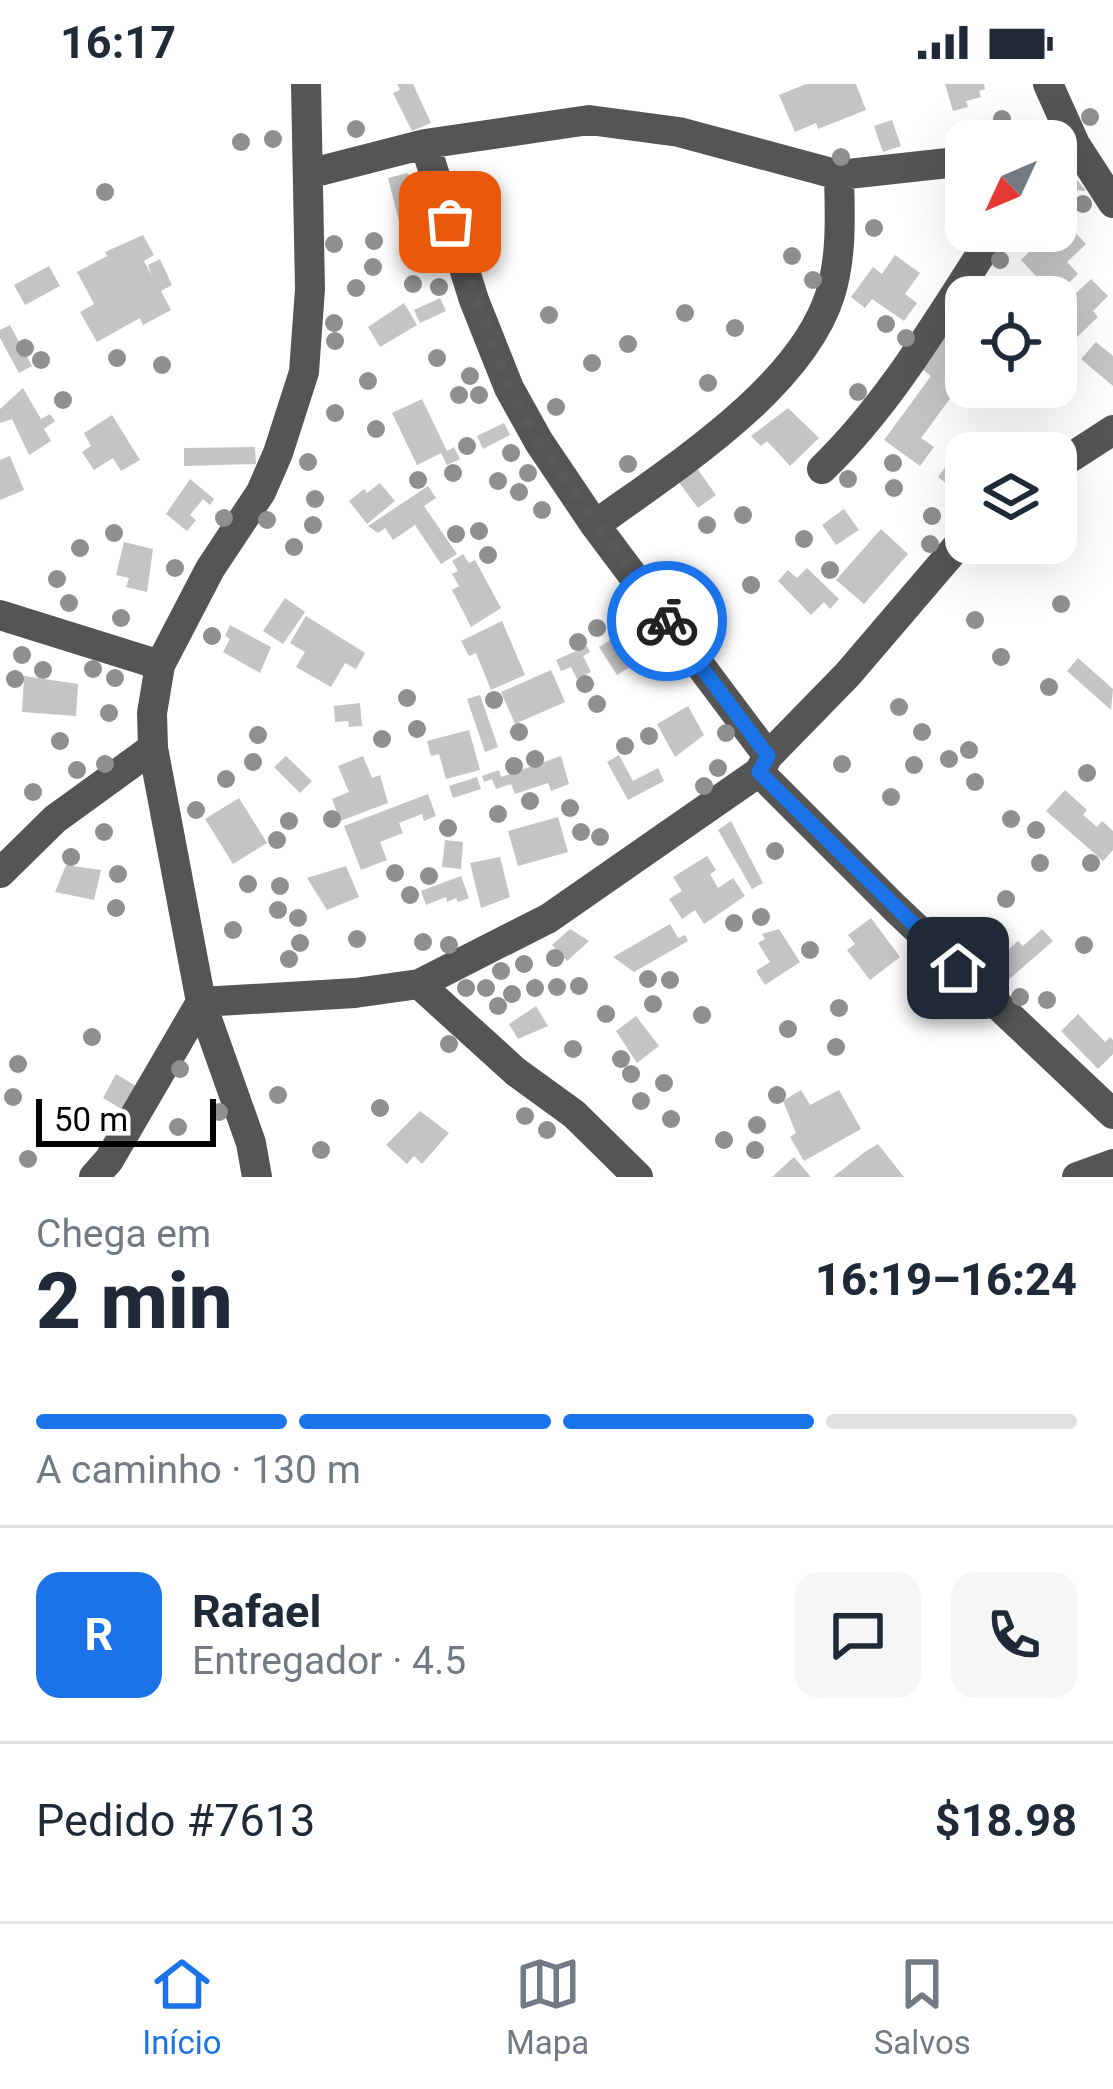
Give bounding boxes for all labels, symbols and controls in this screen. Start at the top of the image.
text: 16:17 [60,16,176,69]
north arrow [945,120,1077,252]
map controls [945,120,1077,564]
pin [399,171,501,273]
icon: bag [417,189,483,255]
button: locate [945,276,1077,408]
button: layers [945,432,1077,564]
courier [607,561,727,681]
icon: bike [634,588,700,654]
pin [907,917,1009,1019]
icon: home [925,935,991,1001]
scale bar [36,1093,216,1146]
text: 50 m [54,1100,128,1139]
text: Chega em [36,1211,211,1257]
text: 16:19–16:24 [815,1253,1077,1306]
text: 2 min [36,1256,233,1347]
text: A caminho · 130 m [36,1447,361,1493]
button: chat [795,1572,921,1698]
button: phone [951,1572,1077,1698]
text: Rafael [192,1585,321,1638]
text: R [85,1608,113,1661]
text: Entregador · 4.5 [192,1638,466,1684]
text: Pedido #7613 [36,1794,315,1847]
text: $18.98 [935,1794,1077,1847]
tab: Início [142,1951,222,2062]
tab: Mapa [506,1951,589,2062]
tab: Salvos [874,1951,971,2062]

